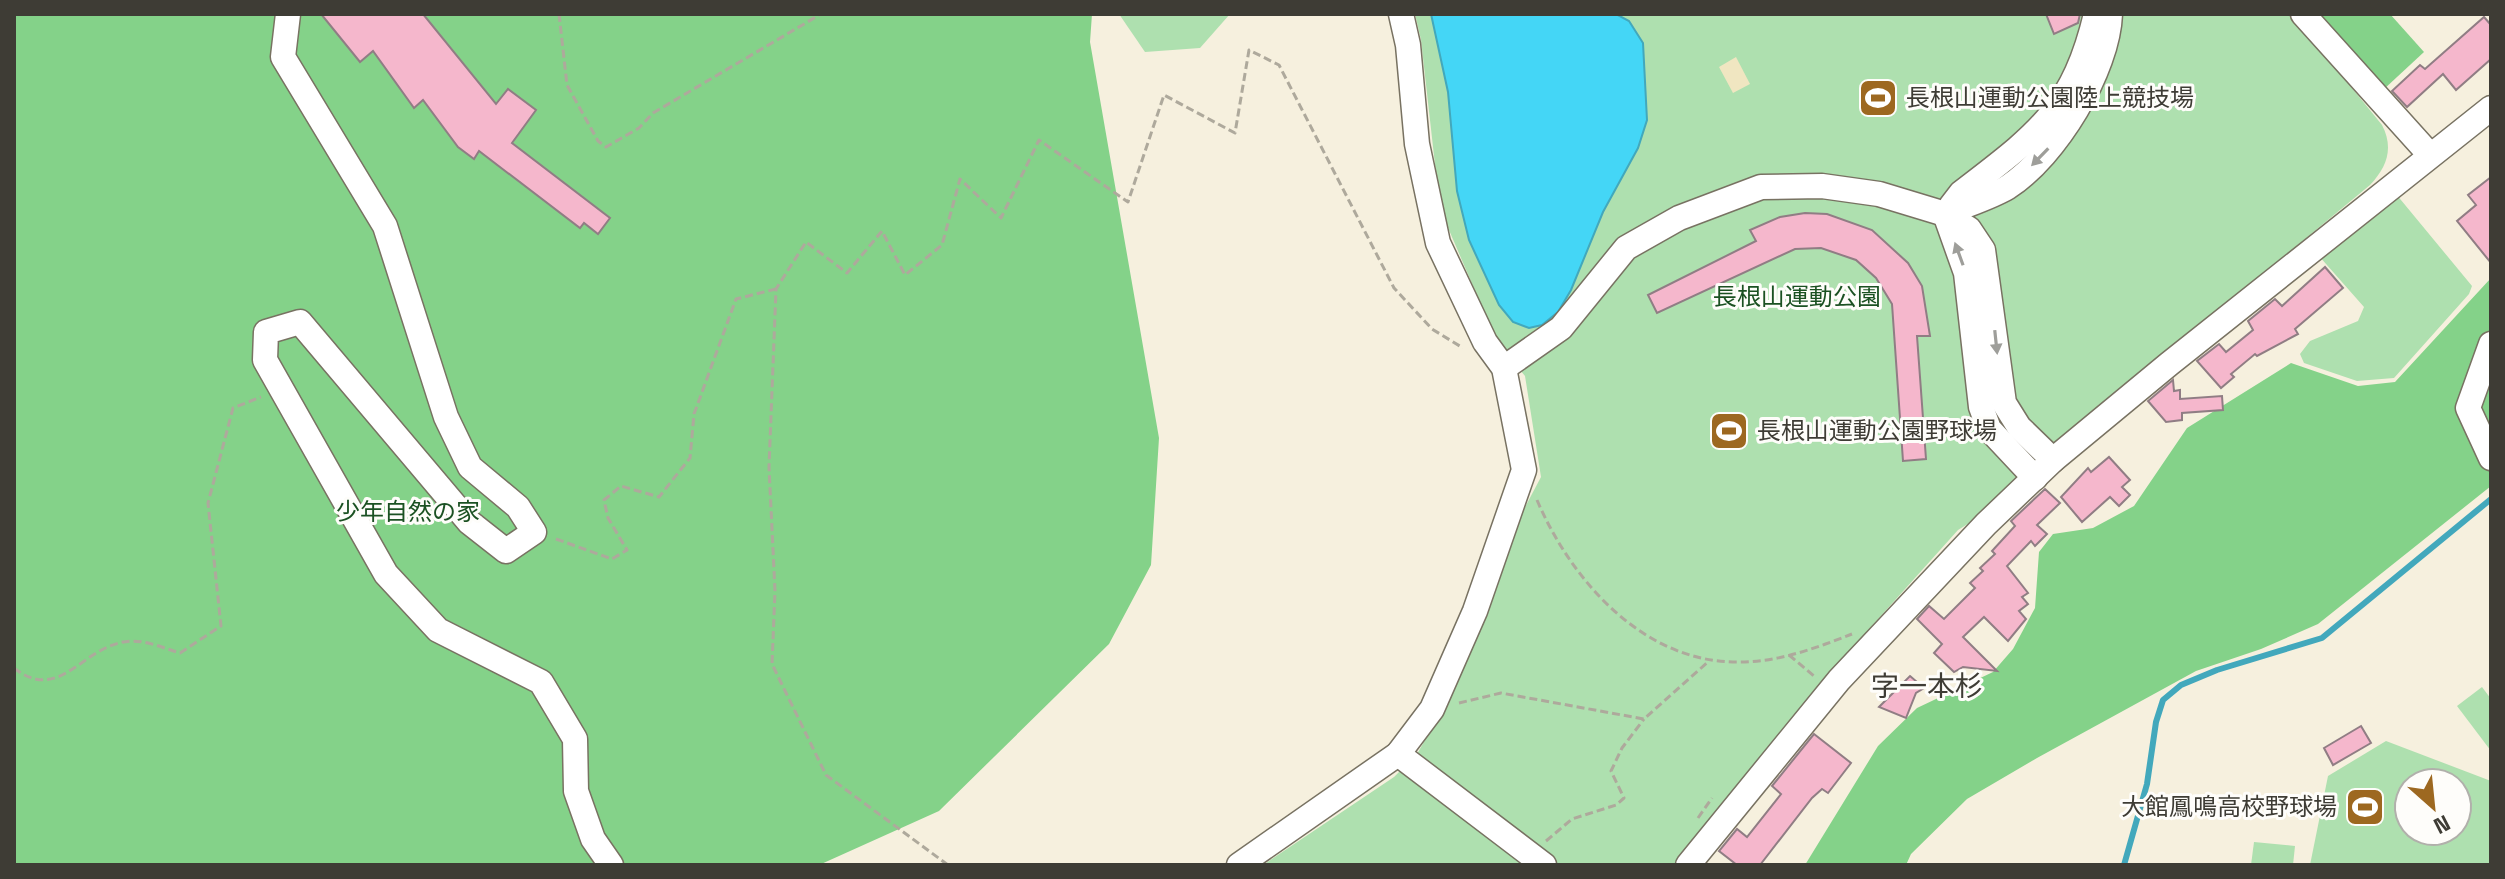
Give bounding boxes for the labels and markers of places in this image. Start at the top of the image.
sports icon: 長根山運動公園陸上競技場 [1857,77,1899,119]
place label: 長根山運動公園陸上競技場 [1906,82,2194,113]
sports icon: 長根山運動公園野球場 [1708,410,1750,452]
place label: 長根山運動公園野球場 [1757,415,1997,446]
sports icon: 大館鳳鳴高校野球場 [2344,786,2386,828]
place label: 大館鳳鳴高校野球場 [2121,791,2337,822]

